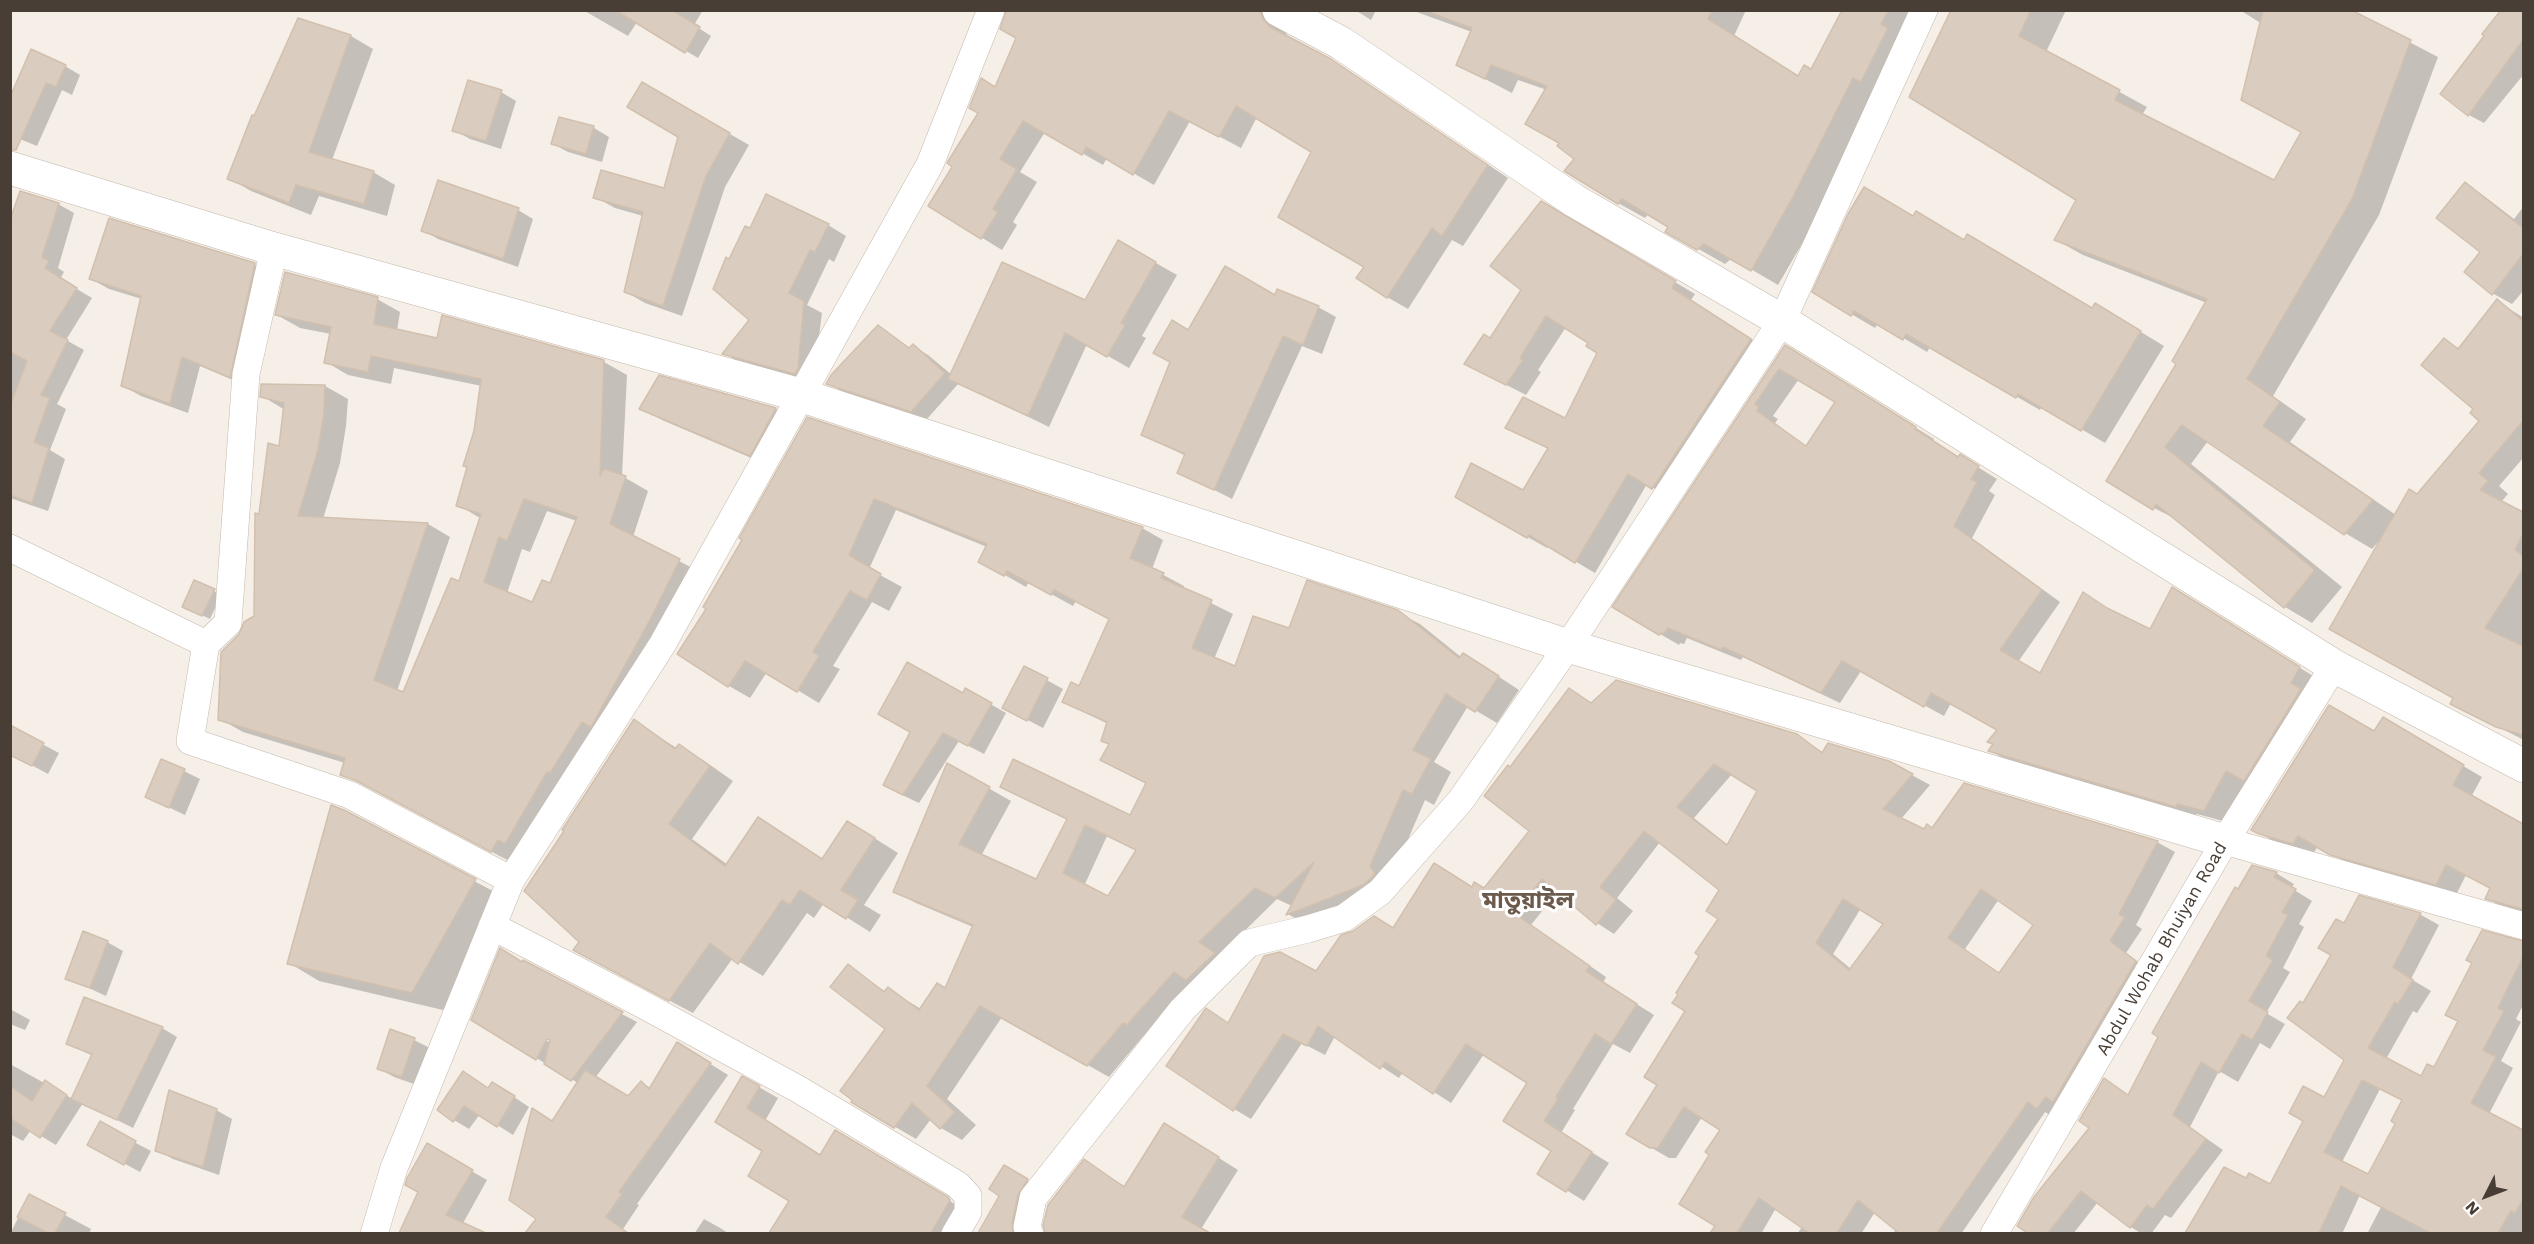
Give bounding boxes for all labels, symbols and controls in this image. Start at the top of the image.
street label: Abdul Wohab Bhuiyan Road [2092,839,2232,1059]
district label: মাতুয়াইল [1482,887,1574,915]
north arrow [2456,1166,2516,1226]
text: N [2461,1198,2483,1219]

